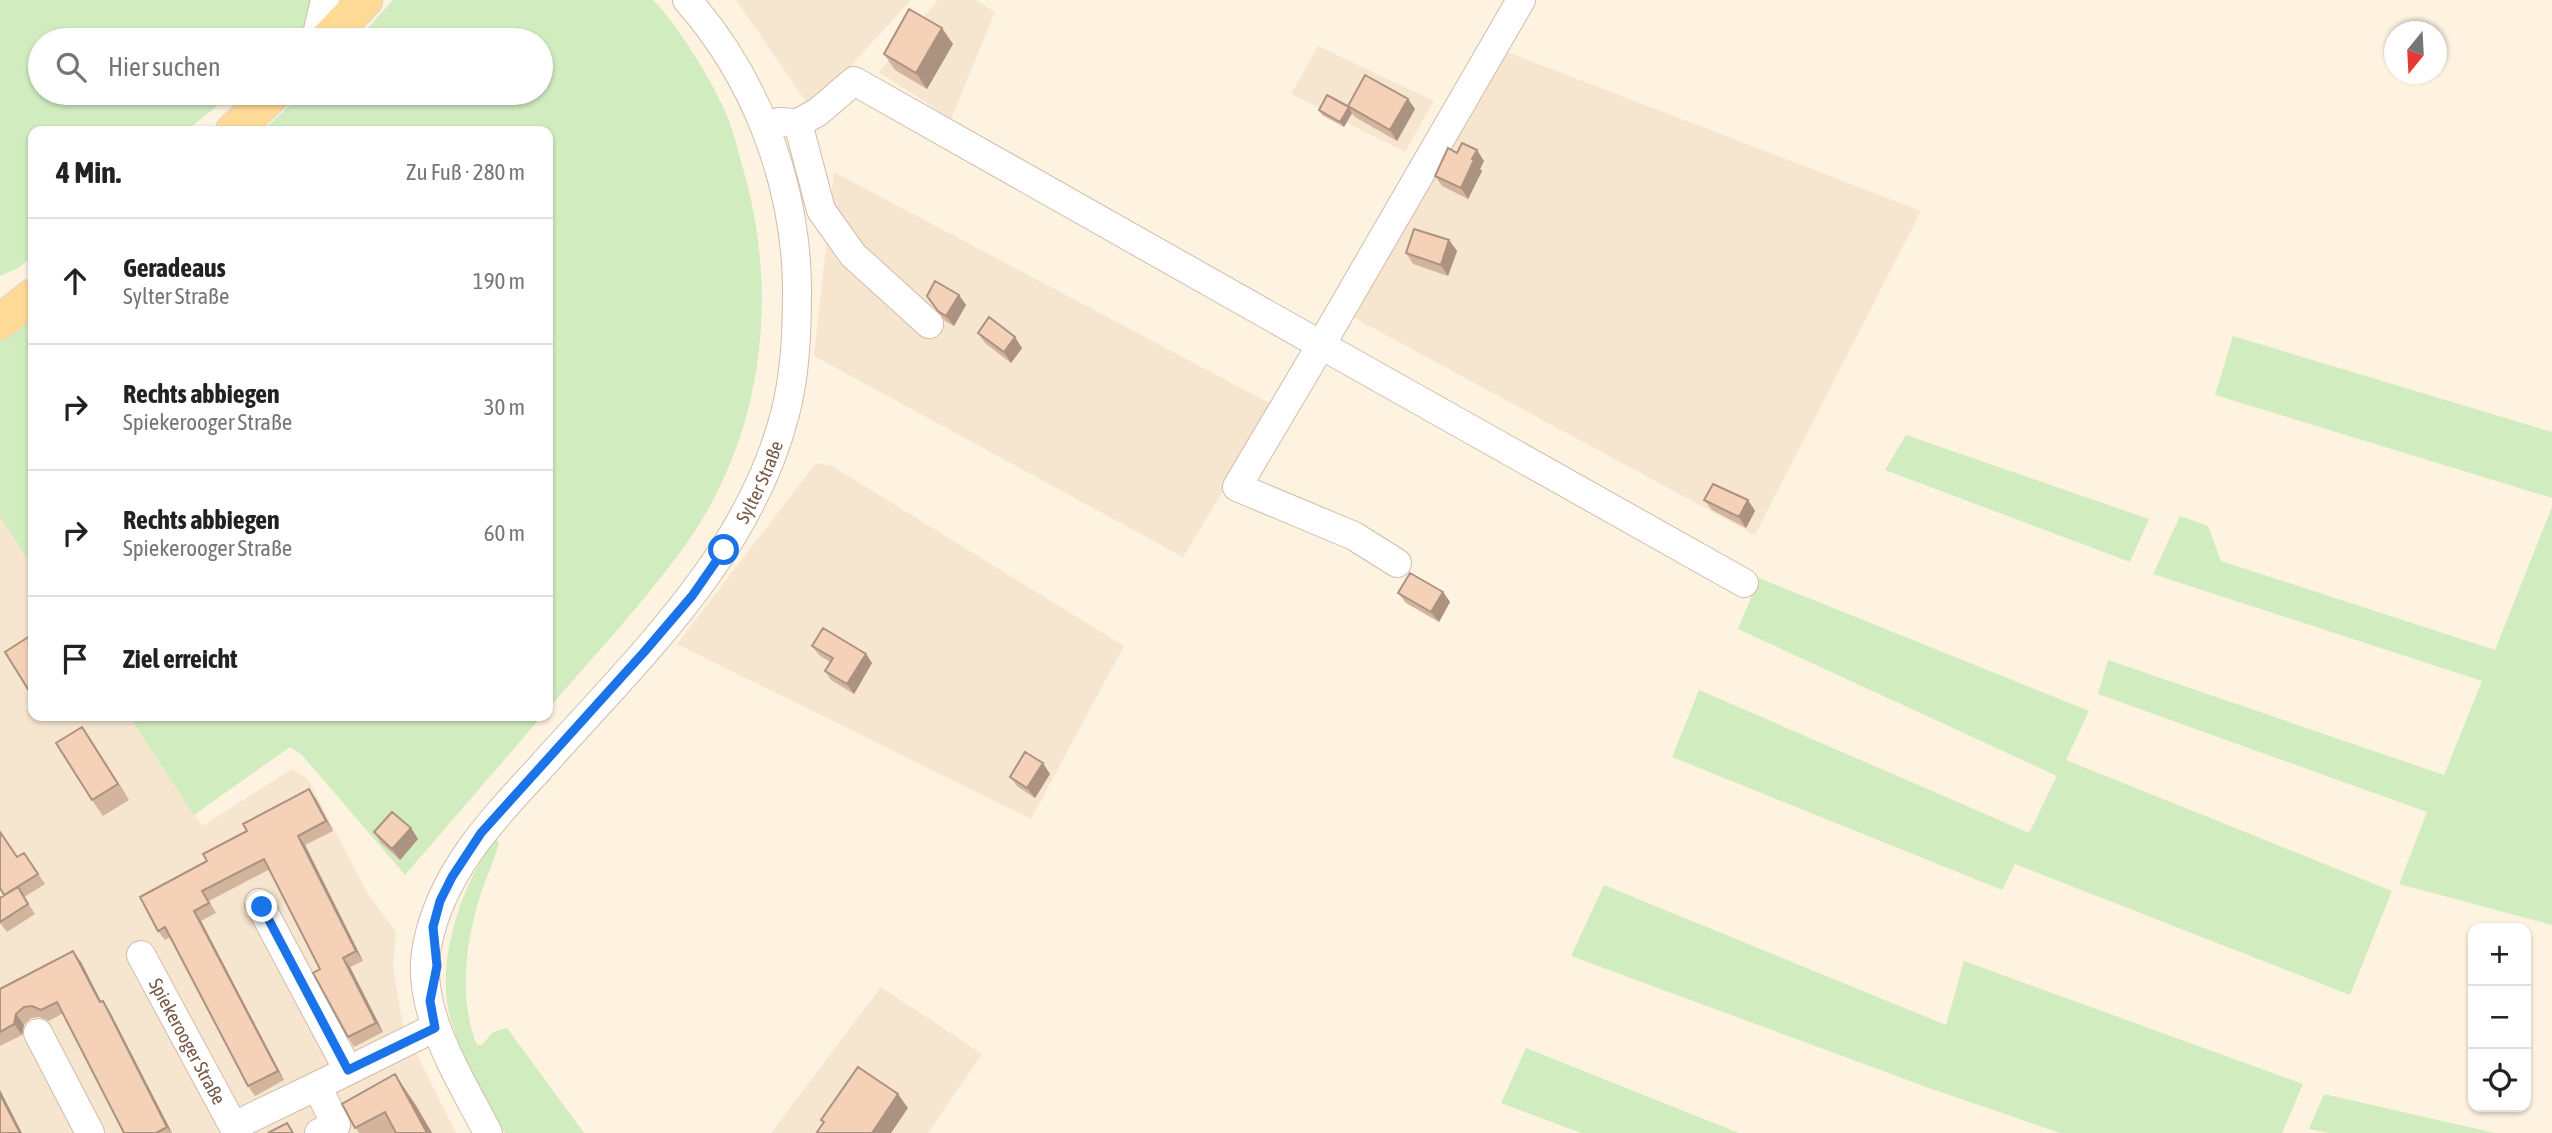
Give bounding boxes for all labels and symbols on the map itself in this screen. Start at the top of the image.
north arrow [2384,21,2447,84]
street label: Sylter Straße [731,438,787,527]
route start [708,534,739,565]
route end [246,891,277,922]
street label: Spiekerooger Straße [145,974,230,1108]

